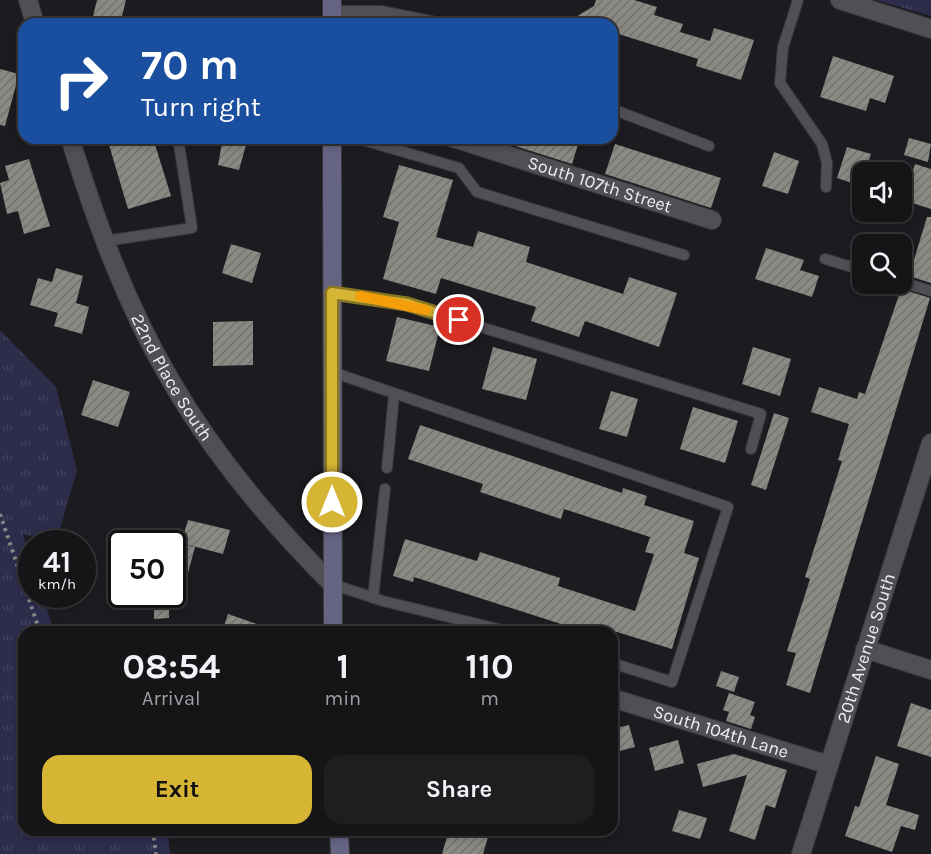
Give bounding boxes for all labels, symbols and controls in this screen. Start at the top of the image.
text: 70 m [141,40,239,90]
icon: right [42,42,120,120]
text: Turn right [141,91,261,123]
street label: South 107th Street [525,151,675,218]
map controls [852,162,912,294]
button: sound [852,162,912,222]
button: search [852,234,912,294]
pin [433,294,484,345]
icon: arrive [442,303,475,336]
street label: 22nd Place South [126,310,217,445]
position arrow [300,470,364,534]
speed limit sign: 50 [108,530,186,608]
text: 41 [43,544,71,580]
street label: 20th Avenue South [832,570,900,726]
text: km/h [38,575,76,593]
text: 08:54 [122,645,220,687]
text: 1 [336,645,349,687]
text: 110 [465,645,514,687]
text: Arrival [142,687,201,710]
text: min [324,687,361,710]
text: m [480,687,499,710]
street label: South 104th Lane [650,700,791,763]
button: Exit [42,755,312,824]
button: Share [324,755,594,824]

